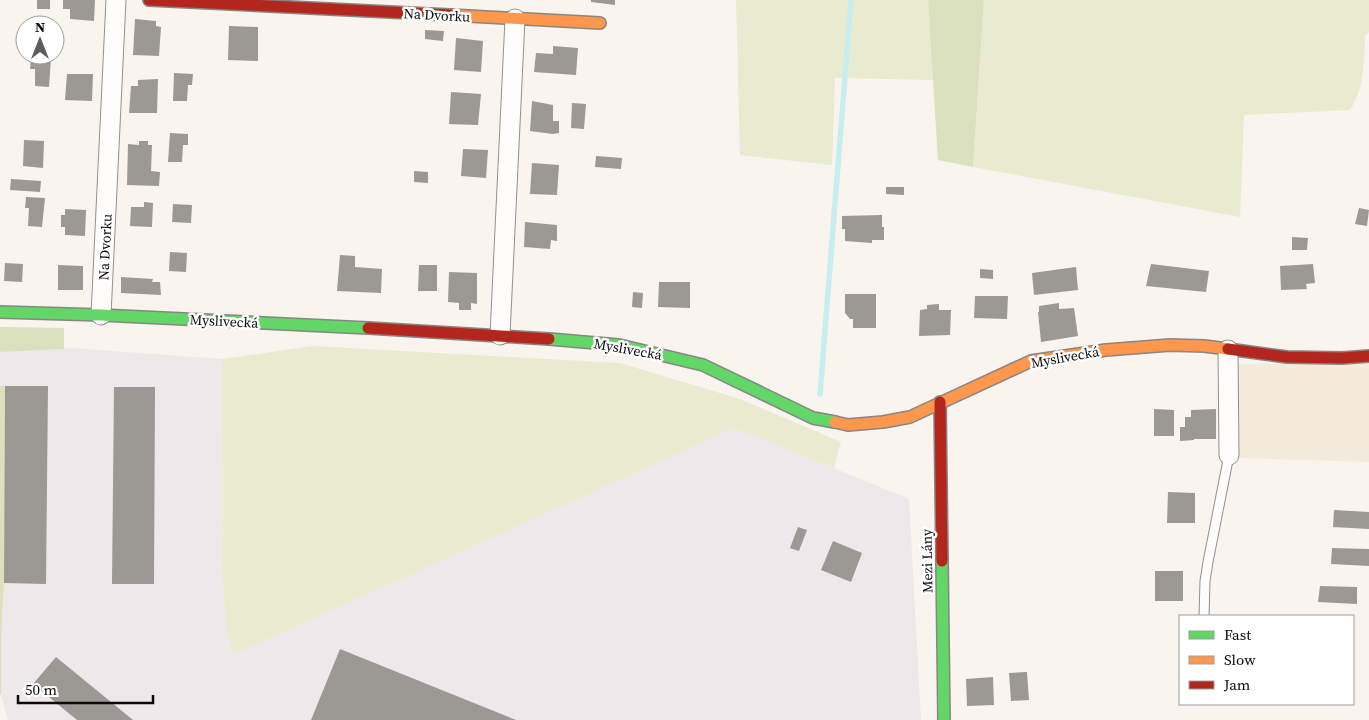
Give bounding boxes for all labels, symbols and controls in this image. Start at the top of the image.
street label: Na Dvorku [403,3,471,27]
north arrow [15,15,65,65]
text: N [35,17,45,37]
street label: Na Dvorku [93,213,117,281]
street label: Myslivecká [189,309,260,333]
street label: Myslivecká [592,333,664,365]
street label: Myslivecká [1029,341,1101,373]
street label: Mezi Lány [916,528,938,593]
legend [1179,615,1354,705]
text: Fast [1224,624,1251,645]
text: Slow [1224,649,1256,670]
scale bar [18,672,152,704]
text: Jam [1223,674,1251,695]
text: 50 m [25,679,57,700]

